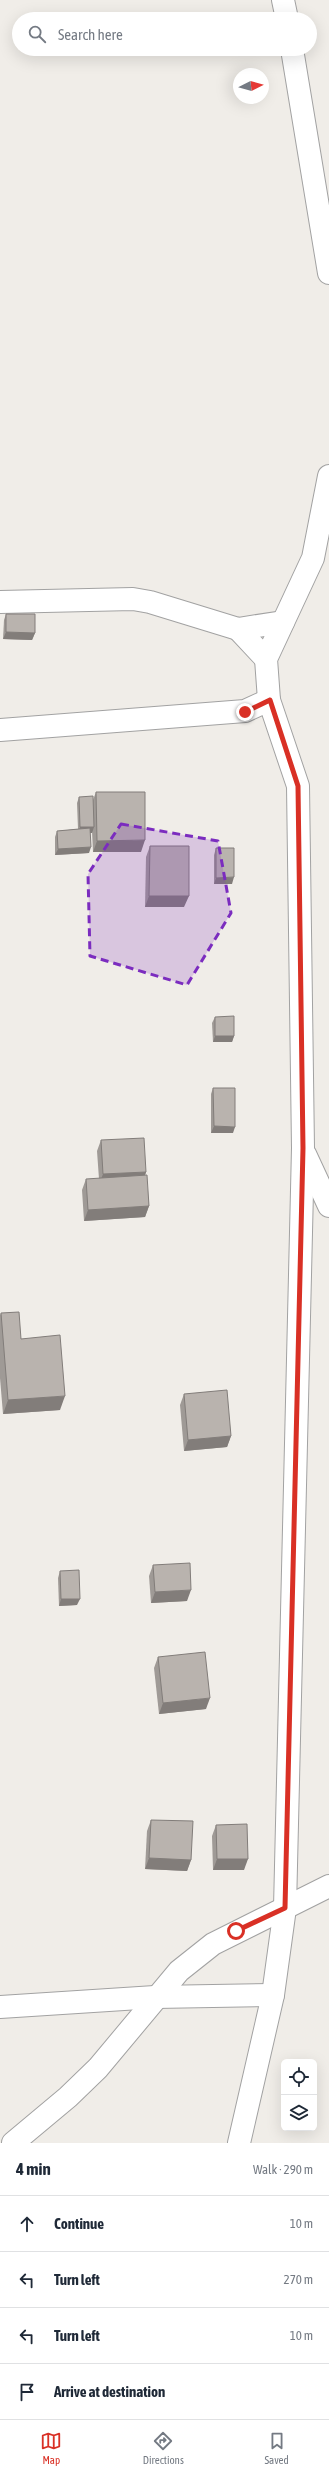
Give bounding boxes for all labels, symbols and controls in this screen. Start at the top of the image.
search box [12,12,317,56]
icon: search [26,23,48,45]
text: Search here [58,26,123,43]
north arrow [233,68,269,104]
route end [236,703,254,721]
route start [227,1922,245,1940]
map controls [281,2059,317,2131]
button: locate [281,2059,317,2095]
button: layers [281,2095,317,2131]
text: 4 min [16,2159,51,2179]
text: Walk · 290 m [253,2162,313,2177]
icon: ahead [16,2213,38,2235]
text: Continue [54,2215,104,2232]
text: 10 m [290,2216,313,2231]
icon: left [16,2269,38,2291]
text: Turn left [54,2271,100,2288]
text: 270 m [284,2272,313,2287]
icon: left [16,2325,38,2347]
text: Turn left [54,2327,100,2344]
text: 10 m [290,2328,313,2343]
icon: arrive [16,2381,38,2403]
text: Arrive at destination [54,2383,165,2400]
tab: Map [40,2430,62,2466]
tab: Directions [143,2430,184,2466]
tab: Saved [264,2430,289,2466]

